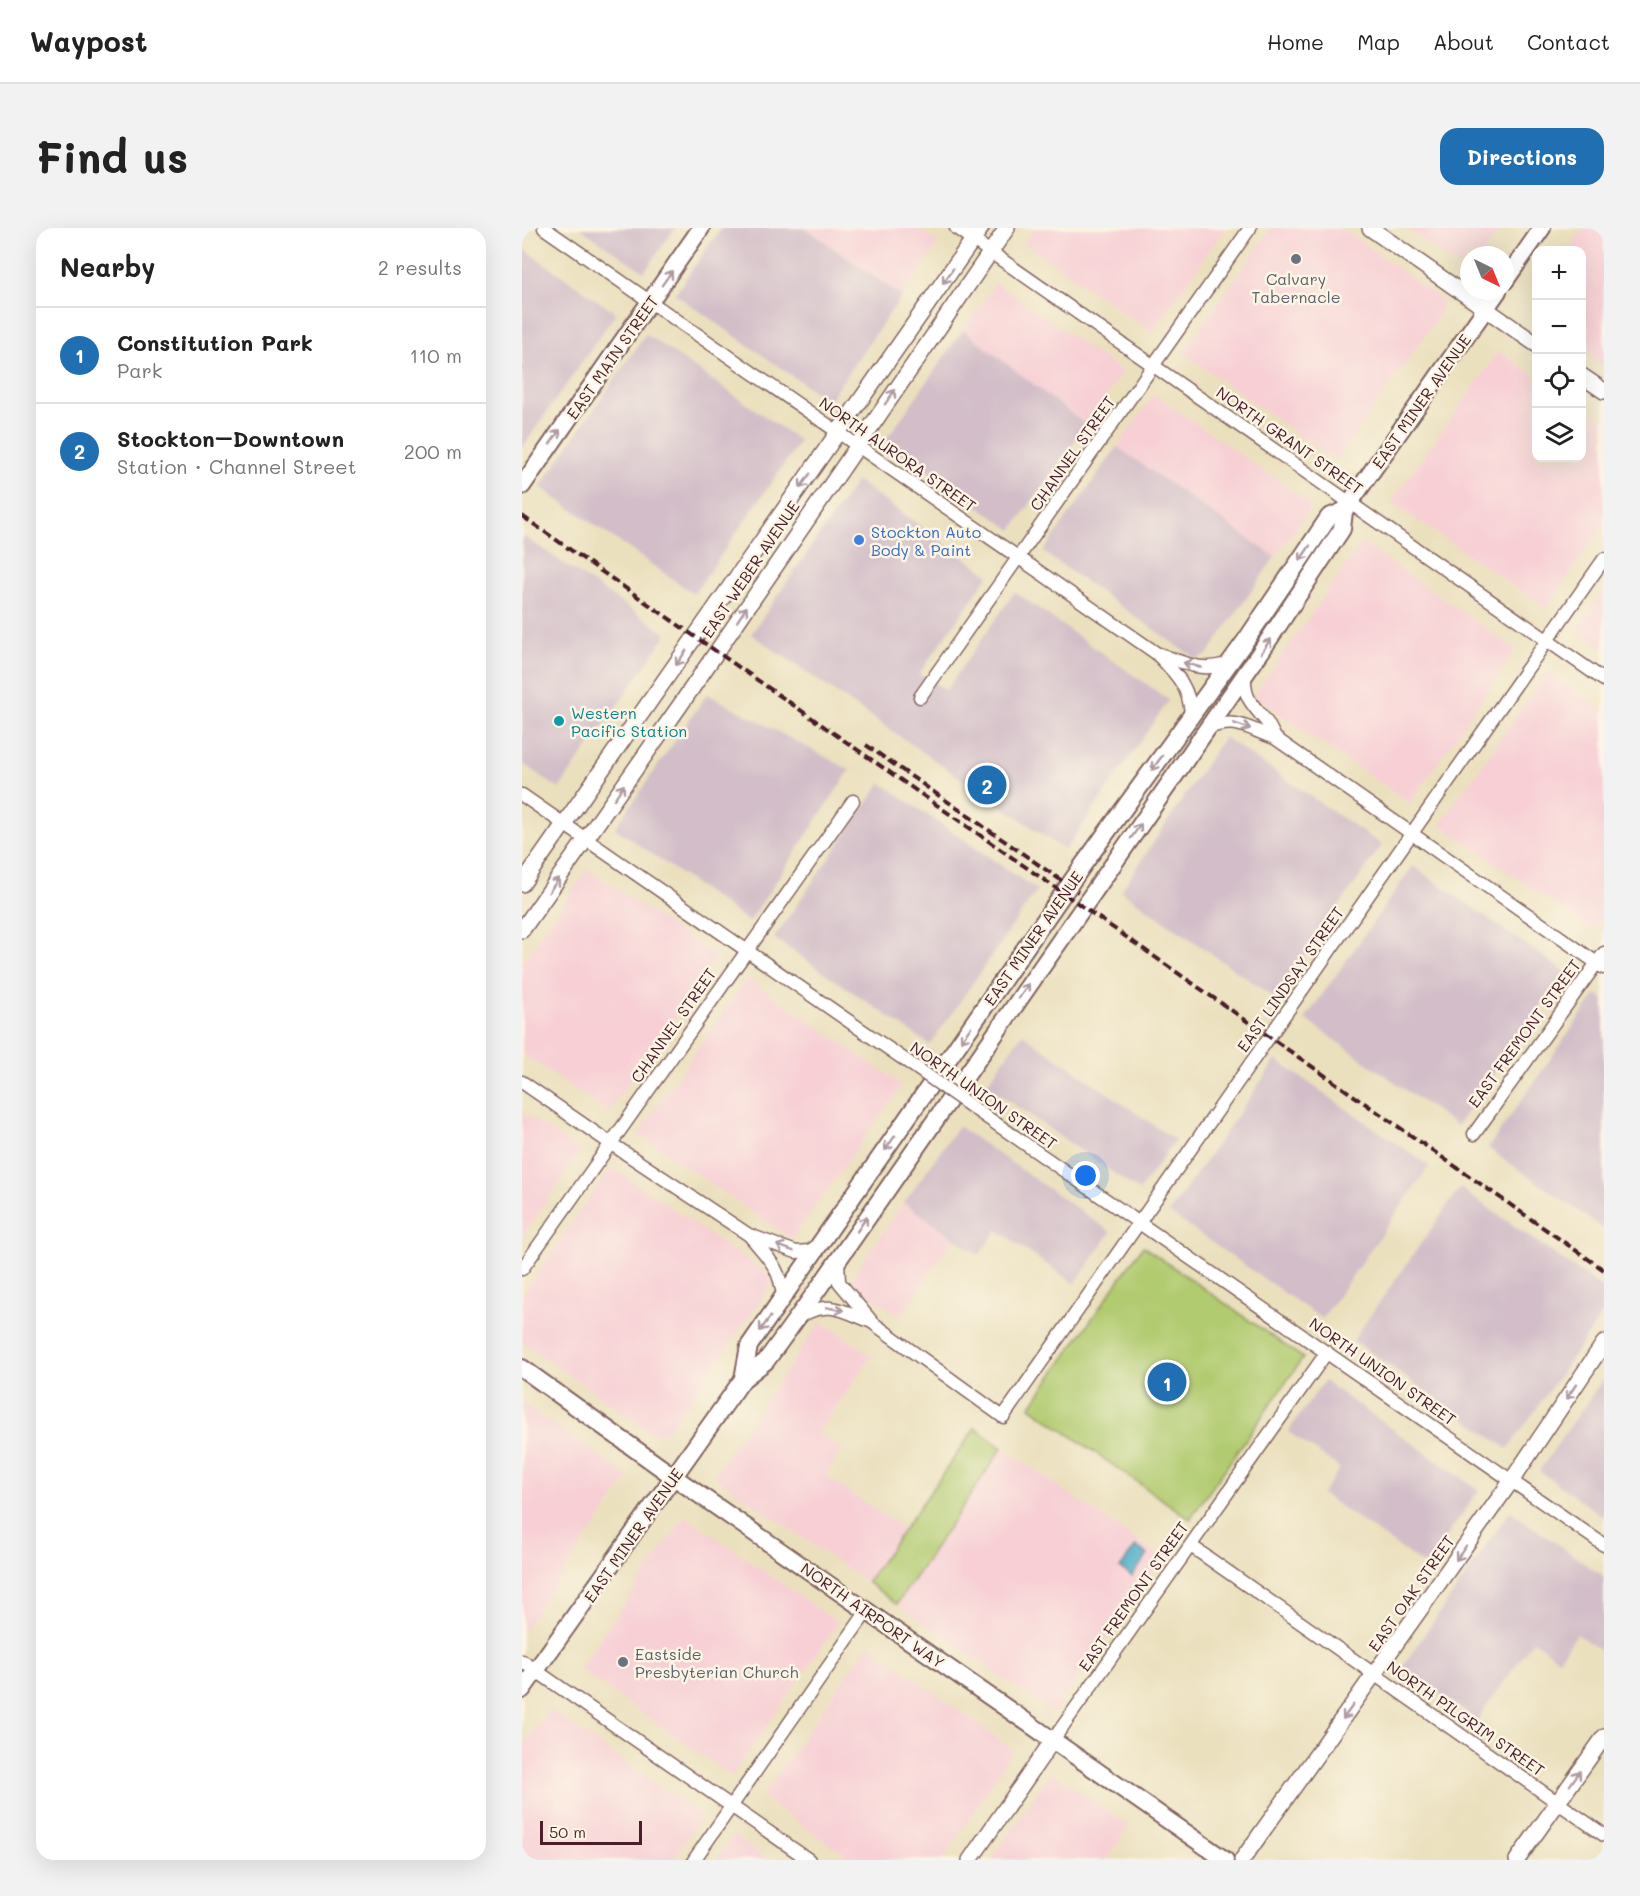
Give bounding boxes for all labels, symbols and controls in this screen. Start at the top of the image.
text: Waypost [30,23,147,59]
text: Home [1267,28,1324,55]
text: Map [1357,28,1400,55]
text: About [1433,28,1494,55]
text: Contact [1527,28,1610,55]
button: Directions [1440,128,1604,185]
text: Find us [36,129,188,184]
north arrow [1460,246,1514,300]
map controls [1532,246,1586,462]
button: + [1532,246,1586,300]
text: Nearby [60,250,155,284]
marker: Calvary Tabernacle [1289,252,1303,266]
text: 2 results [378,254,462,280]
one-way arrow [942,267,954,284]
place label: Calvary Tabernacle [1251,268,1341,307]
one-way arrow [661,270,673,286]
street label: EAST MAIN STREET [561,291,663,423]
button: − [1532,300,1586,354]
text: Constitution Park [117,328,313,357]
street label: EAST MINER AVENUE [1367,330,1475,472]
text: 1 [75,342,84,368]
text: 110 m [409,342,462,368]
button: locate [1532,354,1586,408]
text: Park [117,357,162,383]
street label: NORTH GRANT STREET [1212,381,1368,499]
one-way arrow [884,389,896,406]
street label: CHANNEL STREET [1024,391,1120,515]
street label: NORTH AURORA STREET [815,392,981,516]
button: layers [1532,408,1586,462]
text: Stockton–Downtown [117,424,344,453]
one-way arrow [549,430,561,446]
text: 2 [74,438,85,464]
text: 200 m [404,438,462,464]
text: Station · Channel Street [117,453,357,479]
one-way arrow [799,472,811,488]
street label: EAST WEBER AVENUE [696,496,804,642]
place label: Stockton Auto Body & Paint [871,521,981,560]
marker: Stockton Auto Body & Paint [852,533,866,547]
one-way arrow [1299,544,1311,560]
one-way arrow [736,606,748,623]
one-way arrow [1259,637,1272,654]
one-way arrow [675,649,687,665]
one-way arrow [1183,659,1202,670]
place label: Western Pacific Station [571,702,687,741]
marker: Western Pacific Station [552,714,566,728]
one-way arrow [1232,721,1251,732]
one-way arrow [1151,754,1163,770]
pin: 2 [968,762,1006,808]
one-way arrow [613,784,625,800]
one-way arrow [1130,823,1142,839]
street label: EAST MINER AVENUE [979,867,1087,1009]
one-way arrow [548,877,560,894]
street label: EAST LINDSAY STREET [1232,902,1348,1056]
street label: EAST FREMONT STREET [1463,955,1585,1111]
street label: CHANNEL STREET [625,963,721,1087]
one-way arrow [1018,983,1030,999]
one-way arrow [960,1025,972,1042]
street label: NORTH UNION STREET [906,1036,1062,1154]
one-way arrow [884,1134,896,1151]
your location [1071,1161,1100,1190]
one-way arrow [856,1215,869,1232]
one-way arrow [776,1241,795,1252]
one-way arrow [825,1304,844,1315]
street label: NORTH UNION STREET [1305,1312,1461,1430]
one-way arrow [759,1316,771,1332]
pin: 1 [1148,1360,1186,1404]
one-way arrow [1565,1383,1577,1400]
street label: EAST MINER AVENUE [579,1464,687,1606]
street label: EAST FREMONT STREET [1073,1517,1193,1675]
street label: EAST OAK STREET [1363,1531,1459,1655]
one-way arrow [1455,1544,1467,1560]
street label: NORTH AIRPORT WAY [797,1557,949,1673]
place label: Eastside Presbyterian Church [635,1643,799,1682]
marker: Eastside Presbyterian Church [616,1655,630,1669]
street label: NORTH PILGRIM STREET [1383,1656,1549,1781]
one-way arrow [1342,1703,1355,1719]
one-way arrow [1569,1770,1581,1787]
scale bar [540,1818,642,1846]
text: 50 m [549,1821,586,1842]

